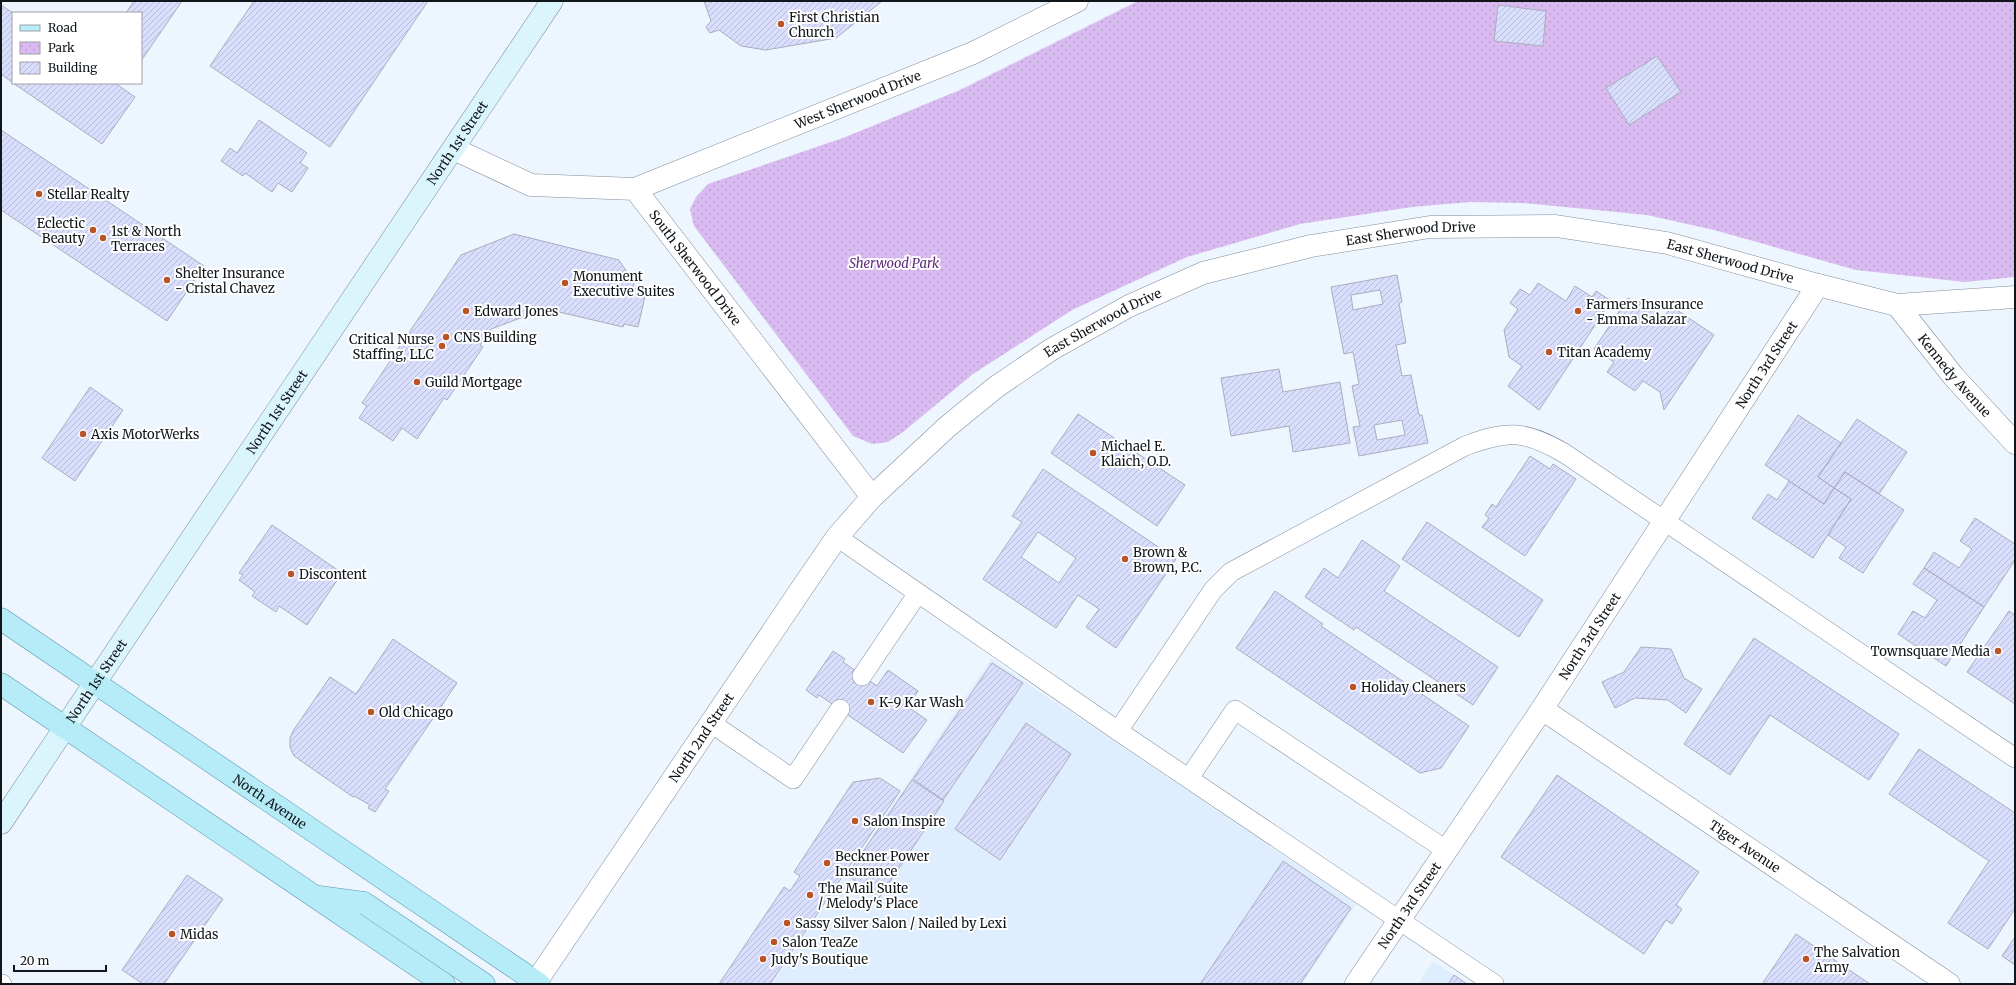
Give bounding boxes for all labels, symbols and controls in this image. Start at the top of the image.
place label: First Christian Church [789,9,880,41]
legend [12,12,142,84]
marker: First Christian Church [776,19,786,29]
text: Road [48,20,77,35]
text: Park [48,40,75,55]
text: Building [48,60,98,75]
street label: West Sherwood Drive [791,66,923,133]
street label: North 1st Street [423,97,491,188]
place label: Stellar Realty [47,186,130,203]
marker: Stellar Realty [34,189,44,199]
street label: South Sherwood Drive [646,206,745,329]
place label: Eclectic Beauty [37,215,85,247]
street label: East Sherwood Drive [1344,218,1476,249]
place label: 1st & North Terraces [111,223,182,255]
marker: Eclectic Beauty [88,225,98,235]
marker: 1st & North Terraces [98,233,108,243]
street label: East Sherwood Drive [1665,235,1796,286]
park label: Sherwood Park [849,255,939,272]
place label: Shelter Insurance - Cristal Chavez [175,265,285,297]
place label: Monument Executive Suites [573,268,675,300]
marker: Shelter Insurance - Cristal Chavez [162,275,172,285]
marker: Monument Executive Suites [560,278,570,288]
street label: East Sherwood Drive [1040,284,1164,361]
place label: Farmers Insurance - Emma Salazar [1586,296,1703,328]
place label: Edward Jones [474,303,558,320]
marker: Edward Jones [461,306,471,316]
marker: Farmers Insurance - Emma Salazar [1573,306,1583,316]
street label: North 3rd Street [1732,318,1801,411]
place label: CNS Building [454,329,537,346]
street label: Kennedy Avenue [1914,330,1995,421]
place label: Critical Nurse Staffing, LLC [349,331,434,363]
marker: CNS Building [441,332,451,342]
marker: Critical Nurse Staffing, LLC [437,341,447,351]
place label: Titan Academy [1557,344,1652,361]
marker: Titan Academy [1544,347,1554,357]
street label: North 1st Street [242,367,311,457]
place label: Guild Mortgage [425,374,522,391]
marker: Guild Mortgage [412,377,422,387]
place label: Axis MotorWerks [90,426,199,443]
marker: Axis MotorWerks [78,429,88,439]
place label: Michael E. Klaich, O.D. [1101,438,1171,470]
marker: Michael E. Klaich, O.D. [1088,448,1098,458]
place label: Brown & Brown, P.C. [1133,544,1202,576]
marker: Brown & Brown, P.C. [1120,554,1130,564]
place label: Discontent [299,566,367,583]
marker: Discontent [286,569,296,579]
street label: North 3rd Street [1555,589,1624,683]
street label: North 1st Street [62,636,130,726]
place label: Townsquare Media [1871,643,1990,660]
marker: Townsquare Media [1993,646,2003,656]
place label: Holiday Cleaners [1361,679,1466,696]
marker: Holiday Cleaners [1348,682,1358,692]
street label: North 2nd Street [665,689,737,786]
place label: K-9 Kar Wash [879,694,964,711]
marker: K-9 Kar Wash [866,697,876,707]
place label: Old Chicago [379,704,454,721]
marker: Old Chicago [366,707,376,717]
street label: North Avenue [230,770,310,833]
place label: Salon Inspire [863,813,946,830]
marker: Salon Inspire [850,816,860,826]
street label: Tiger Avenue [1706,816,1784,876]
place label: Beckner Power Insurance [835,848,929,880]
marker: Beckner Power Insurance [822,858,832,868]
street label: North 3rd Street [1374,859,1445,952]
place label: The Mail Suite / Melody's Place [818,880,918,912]
marker: The Mail Suite / Melody's Place [805,890,815,900]
place label: Sassy Silver Salon / Nailed by Lexi [795,915,1007,932]
marker: Sassy Silver Salon / Nailed by Lexi [782,918,792,928]
place label: Midas [180,926,218,943]
marker: Midas [167,929,177,939]
place label: Salon TeaZe [782,934,858,951]
marker: Salon TeaZe [769,937,779,947]
place label: The Salvation Army [1813,944,1900,976]
scale bar [14,947,106,973]
place label: Judy's Boutique [770,951,868,968]
text: 20 m [20,953,49,968]
marker: Judy's Boutique [758,954,768,964]
marker: The Salvation Army [1801,954,1811,964]

